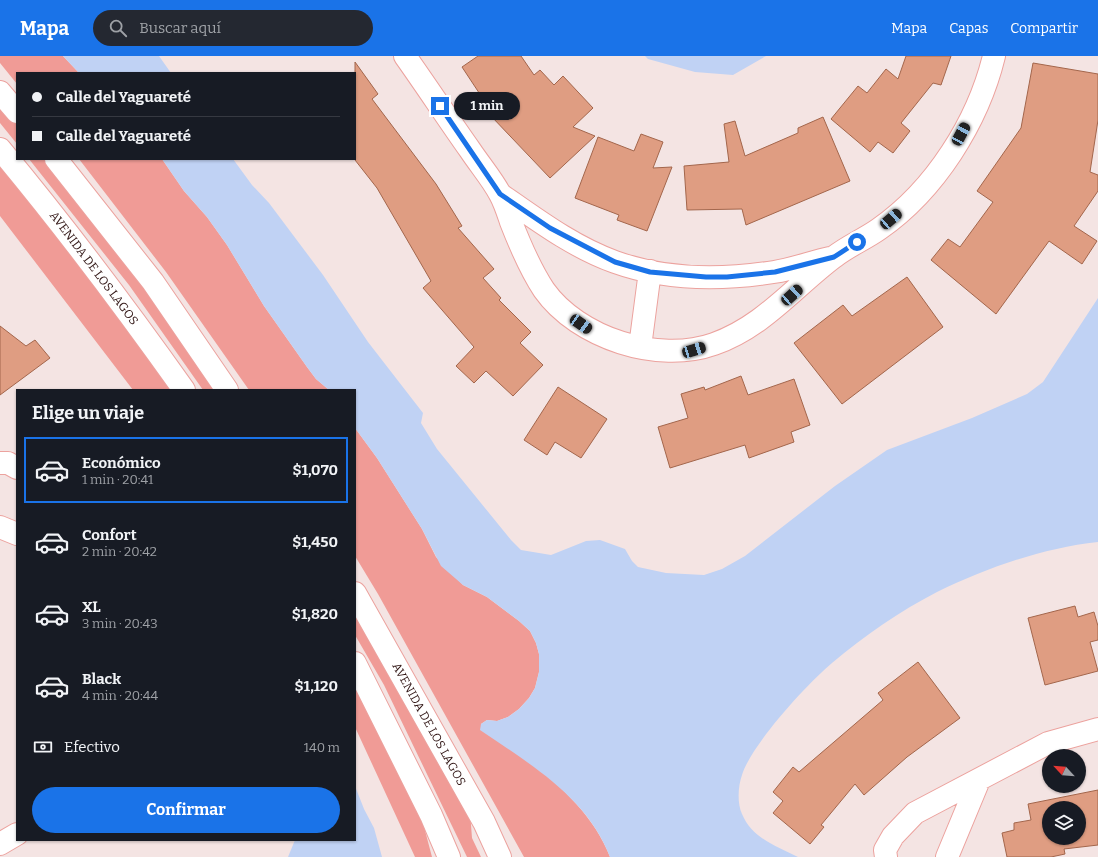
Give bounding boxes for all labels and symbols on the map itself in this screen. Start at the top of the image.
callout: 1 min [454,92,520,120]
route end [431,97,449,115]
car [950,121,972,147]
car [878,207,904,231]
street label: AVENIDA DE LOS LAGOS [47,209,141,327]
route start [848,233,866,251]
car [779,283,805,307]
car [568,312,594,336]
car [681,341,707,359]
street label: AVENIDA DE LOS LAGOS [389,660,469,788]
north arrow [1042,749,1086,793]

